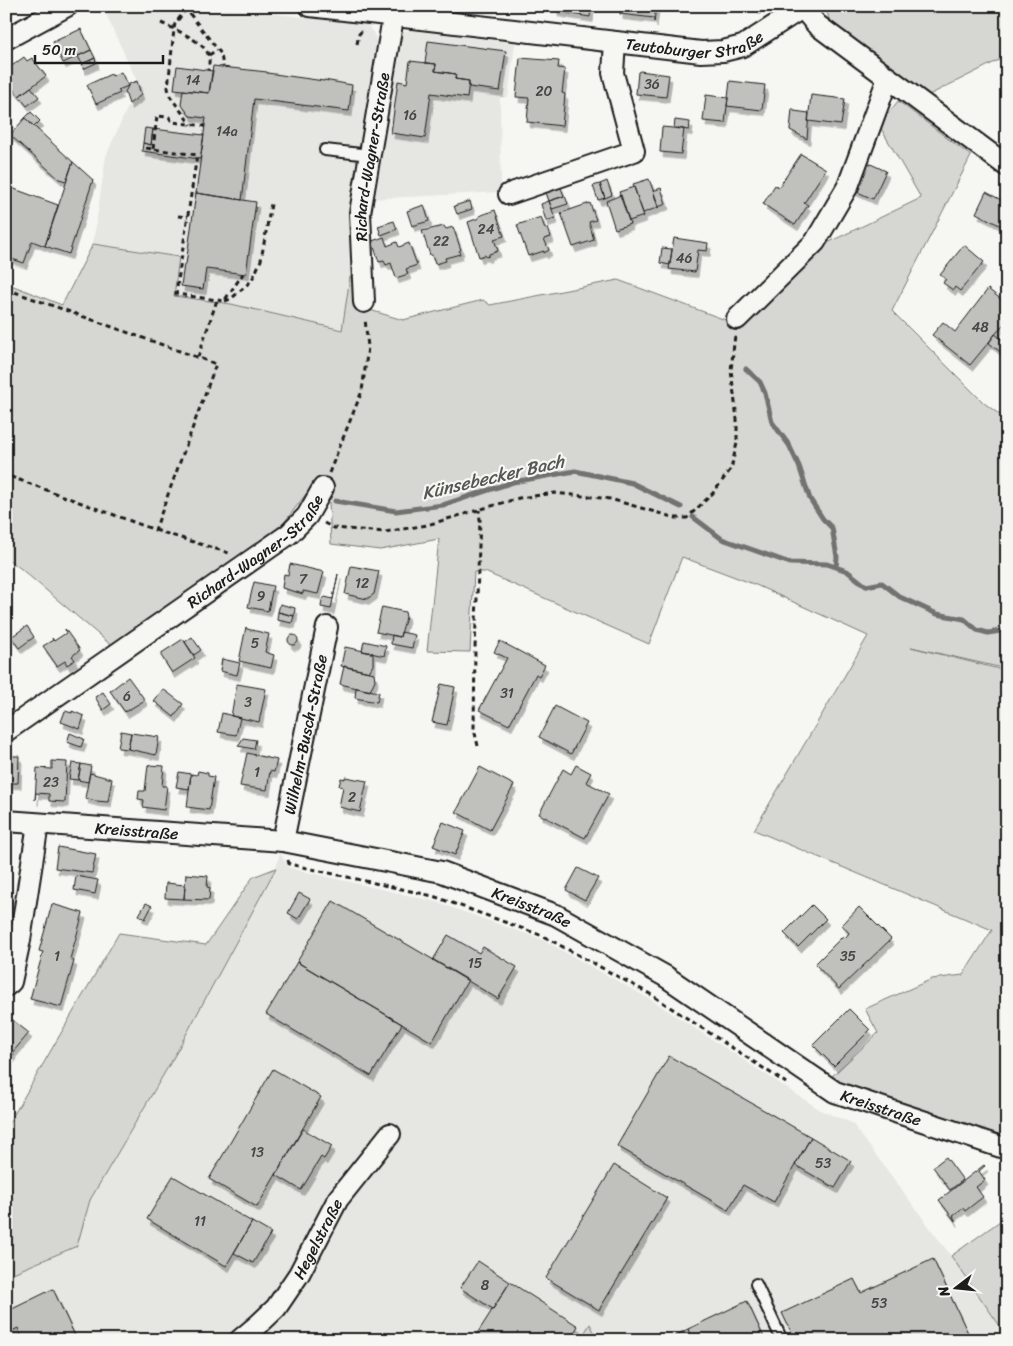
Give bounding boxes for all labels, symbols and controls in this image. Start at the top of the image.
street label: Teutoburger Straße [624,22,769,67]
scale bar [35,32,162,64]
text: 50 m [42,37,77,63]
house number: 14 [186,68,201,93]
street label: Richard-Wagner-Straße [345,70,398,242]
house number: 36 [644,72,660,97]
house number: 20 [536,79,553,104]
house number: 16 [403,103,417,128]
house number: 14a [216,119,238,144]
house number: 24 [478,217,495,242]
house number: 22 [433,229,449,254]
house number: 46 [676,246,692,271]
house number: 48 [971,315,989,340]
water label: Künsebecker Bach [419,445,569,509]
street label: Richard-Wagner-Straße [180,488,331,616]
house number: 7 [299,567,308,592]
house number: 12 [355,571,369,596]
house number: 9 [257,584,266,609]
house number: 5 [251,631,260,656]
street label: Wilhelm-Busch-Straße [274,651,336,817]
house number: 31 [500,681,514,706]
house number: 6 [123,684,131,709]
house number: 3 [244,690,252,715]
house number: 1 [254,760,260,785]
house number: 23 [43,770,59,795]
house number: 2 [348,785,356,810]
street label: Kreisstraße [94,813,179,848]
street label: Kreisstraße [488,878,577,936]
house number: 1 [54,944,60,969]
house number: 35 [840,944,857,969]
house number: 15 [468,951,483,976]
street label: Kreisstraße [837,1080,926,1134]
house number: 13 [250,1140,264,1165]
house number: 53 [815,1151,831,1176]
street label: Hegelstraße [284,1193,350,1284]
house number: 11 [194,1209,206,1234]
north arrow [930,1264,980,1314]
house number: 8 [481,1273,490,1298]
text: N [931,1283,958,1301]
house number: 53 [871,1291,887,1316]

